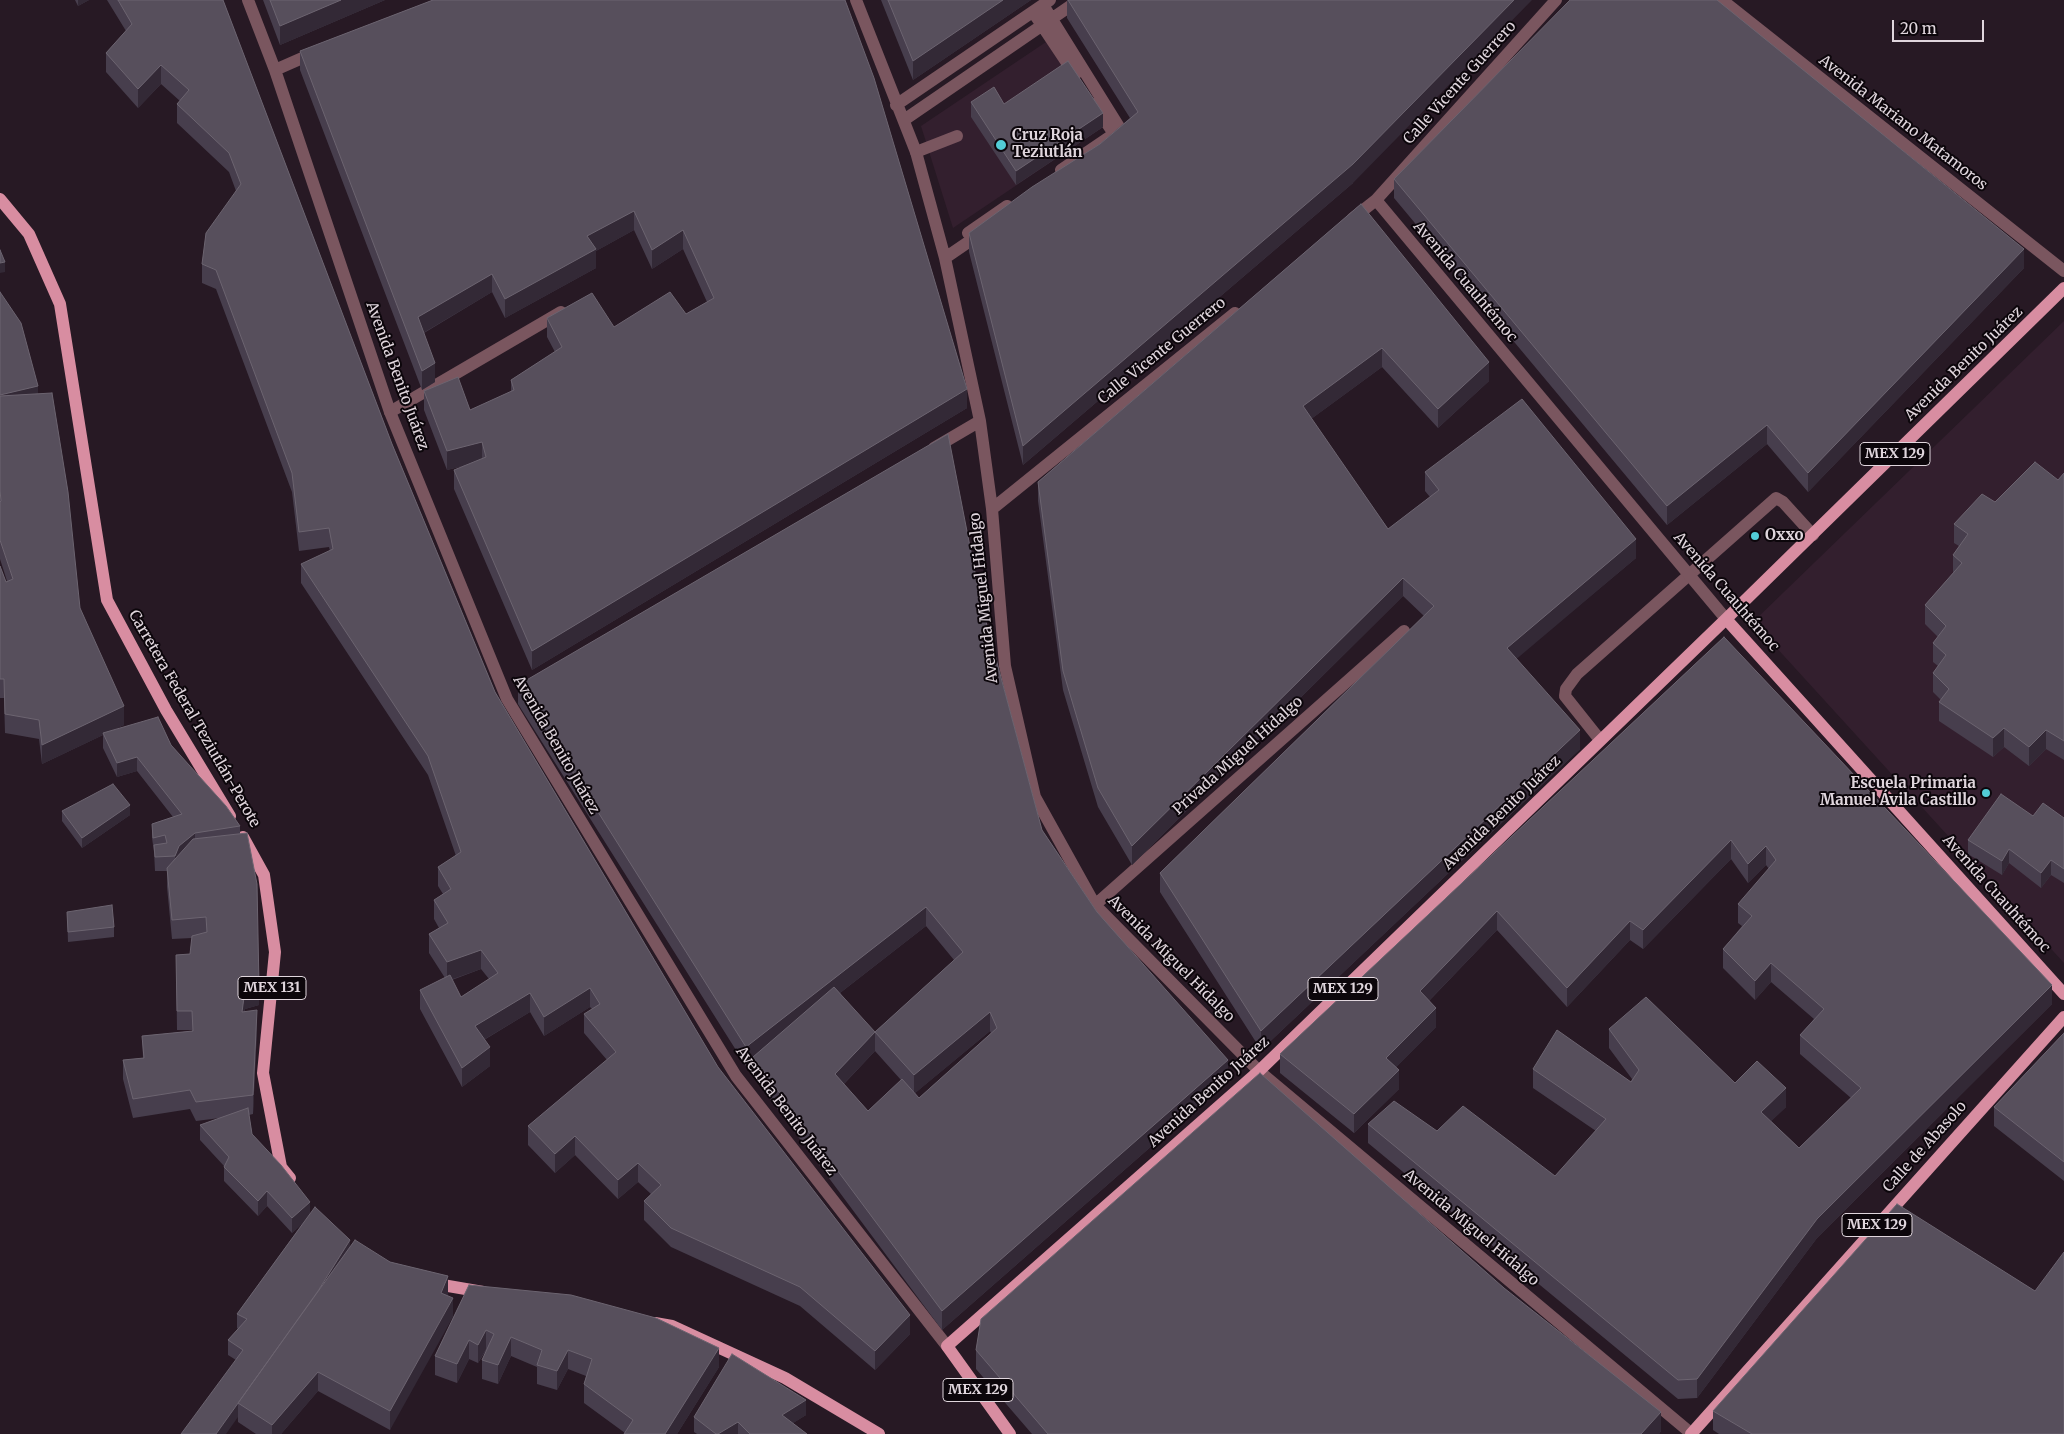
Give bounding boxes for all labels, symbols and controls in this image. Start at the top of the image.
scale bar [1894,10,1986,42]
street label: Calle Vicente Guerrero [1400,18,1520,148]
text: 20 m [1900,19,1937,38]
street label: Avenida Mariano Matamoros [1815,52,1991,194]
place label: Cruz Roja Teziutlán [1012,127,1083,162]
marker: Cruz Roja Teziutlán [994,138,1008,152]
street label: Avenida Cuauhtémoc [1409,218,1521,346]
street label: Calle Vicente Guerrero [1094,294,1230,408]
street label: Avenida Benito Juárez [362,299,432,453]
street label: Avenida Benito Juárez [1901,303,2027,425]
road number: MEX 129 [1860,442,1930,466]
street label: Avenida Miguel Hidalgo [966,512,1002,684]
place label: Oxxo [1765,527,1804,545]
street label: Avenida Cuauhtémoc [1669,529,1783,655]
marker: Oxxo [1749,530,1761,542]
street label: Carretera Federal Teziutlán-Perote [124,607,264,831]
street label: Avenida Benito Juárez [509,673,603,817]
street label: Privada Miguel Hidalgo [1169,693,1307,819]
street label: Avenida Benito Juárez [1439,752,1565,874]
place label: Escuela Primaria Manuel Ávila Castillo [1820,775,1976,810]
marker: Escuela Primaria Manuel Ávila Castillo [1980,787,1992,799]
street label: Avenida Cuauhtémoc [1938,831,2054,957]
street label: Avenida Miguel Hidalgo [1104,892,1238,1026]
road number: MEX 131 [238,976,306,1000]
road number: MEX 129 [1308,978,1378,1001]
street label: Avenida Benito Juárez [1145,1033,1273,1151]
street label: Avenida Benito Juárez [732,1043,840,1179]
street label: Calle de Abasolo [1879,1098,1971,1196]
street label: Avenida Miguel Hidalgo [1400,1166,1542,1290]
road number: MEX 129 [1842,1214,1912,1236]
road number: MEX 129 [943,1378,1013,1402]

